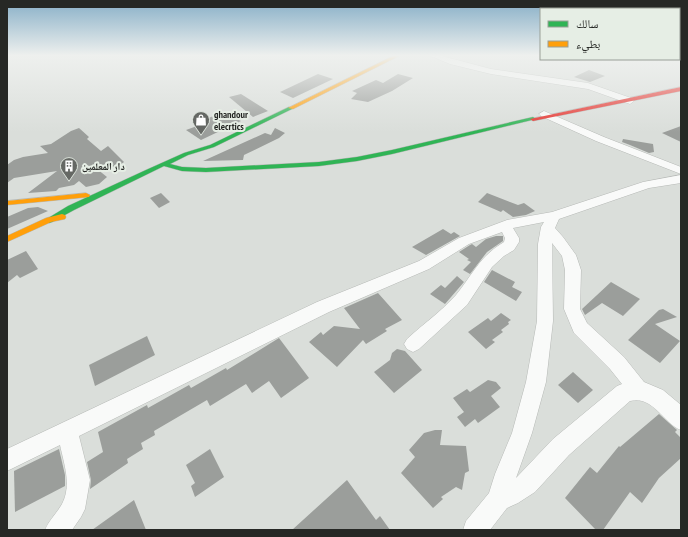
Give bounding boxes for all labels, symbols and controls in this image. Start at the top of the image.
legend [540,8,680,60]
text: سالك [576,16,598,31]
text: بطيء [576,36,600,54]
place label: ghandour elecrtics [214,108,248,133]
shop icon: ghandour elecrtics [191,110,211,135]
building icon: دار المعلمين [59,156,79,181]
place label: دار المعلمين [82,160,125,173]

